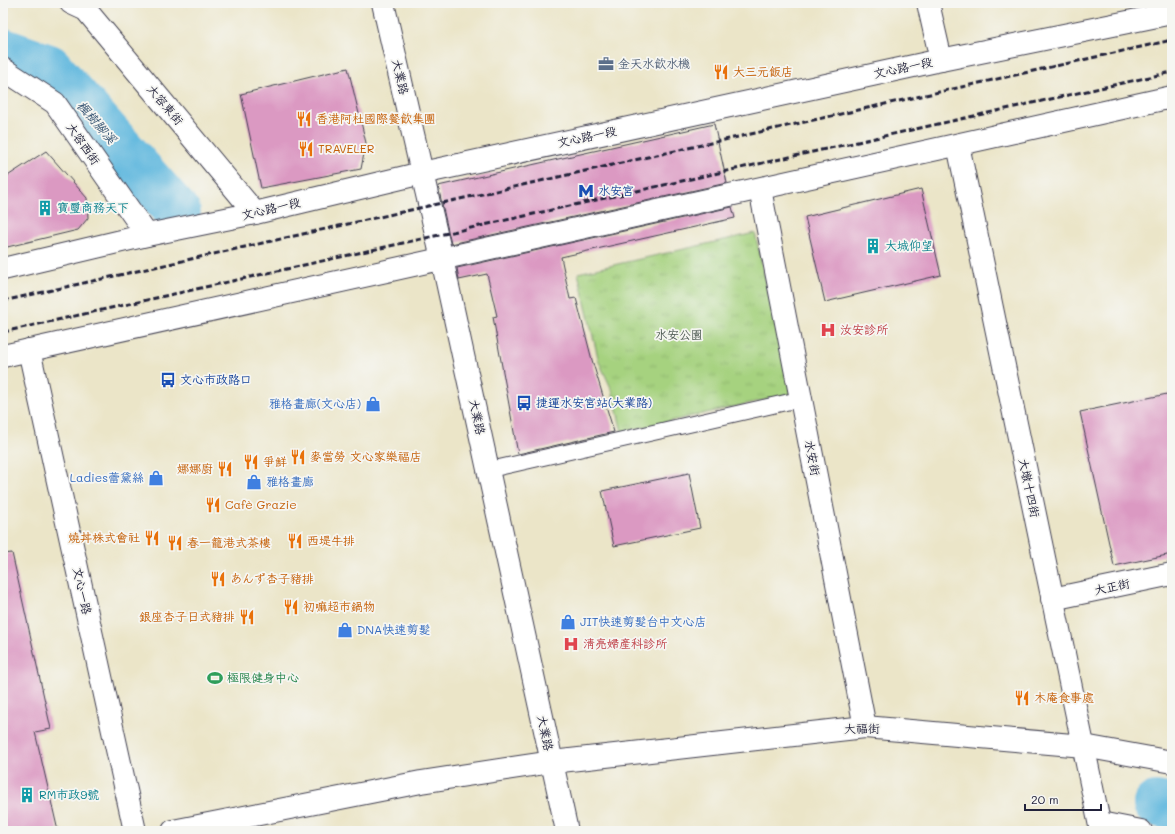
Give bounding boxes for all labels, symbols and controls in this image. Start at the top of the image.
street label: 文心路一段 [872,53,934,81]
office icon: 金天水飲水機 [597,55,615,73]
place label: 金天水飲水機 [618,55,690,71]
street label: 大業路 [389,57,413,96]
restaurant icon: 大三元飯店 [712,63,730,81]
place label: 大三元飯店 [733,63,793,79]
street label: 大容東街 [144,81,187,128]
water label: 楓樹腳溪 [74,96,122,148]
restaurant icon: 香港阿杜國際餐飲集團 [295,110,313,128]
place label: 香港阿杜國際餐飲集團 [316,110,436,126]
street label: 大容西街 [63,119,104,168]
street label: 文心路一段 [556,122,618,150]
restaurant icon: TRAVELER [297,140,315,158]
place label: TRAVELER [318,140,374,156]
metro station icon: 水安宮 [577,182,595,200]
place label: 水安宮 [598,182,634,198]
street label: 文心路一段 [240,193,302,223]
building icon: 寶璽商務天下 [36,199,54,217]
place label: 寶璽商務天下 [57,199,129,215]
building icon: 大城仰望 [864,237,882,255]
place label: 大城仰望 [885,237,933,253]
hospital icon: 汝安診所 [819,321,837,339]
place label: 汝安診所 [840,321,889,337]
park label: 水安公園 [655,326,703,342]
bus stop icon: 文心市政路口 [159,371,177,389]
place label: 文心市政路口 [180,371,252,387]
bus stop icon: 捷運水安宮站(大業路) [515,394,533,412]
place label: 捷運水安宮站(大業路) [536,394,652,410]
place label: 雅格畫廊(文心店) [269,395,361,411]
shop icon: 雅格畫廊(文心店) [364,395,382,413]
street label: 大業路 [466,398,490,436]
street label: 水安街 [802,439,824,477]
restaurant icon: 麥當勞 文心家樂福店 [289,448,307,466]
place label: 麥當勞 文心家樂福店 [310,448,422,464]
restaurant icon: 爭鮮 [242,453,260,471]
place label: 爭鮮 [263,453,287,469]
street label: 大墩十四街 [1016,457,1044,519]
place label: 娜娜廚 [177,460,213,476]
restaurant icon: 娜娜廚 [216,460,234,478]
place label: Ladies蕾黛絲 [70,469,144,485]
shop icon: Ladies蕾黛絲 [147,469,165,487]
shop icon: 雅格畫廊 [245,473,263,491]
place label: 雅格畫廊 [266,473,314,489]
restaurant icon: Cafè Grazie [204,496,222,514]
place label: Cafè Grazie [225,496,297,512]
place label: 燒丼株式會社 [68,529,140,545]
restaurant icon: 燒丼株式會社 [143,529,161,547]
restaurant icon: 西堤牛排 [286,532,304,550]
place label: 西堤牛排 [307,532,355,548]
restaurant icon: 春一籠港式茶樓 [166,534,184,552]
place label: 春一籠港式茶樓 [187,534,271,550]
street label: 文心一路 [70,566,96,616]
restaurant icon: あんず杏子豬排 [209,570,227,588]
place label: あんず杏子豬排 [230,570,314,586]
street label: 大正街 [1093,574,1131,598]
restaurant icon: 初嘛超市鍋物 [282,598,300,616]
place label: 初嘛超市鍋物 [303,598,375,614]
place label: 銀座杏子日式豬排 [139,608,235,624]
restaurant icon: 銀座杏子日式豬排 [238,608,256,626]
shop icon: JIT快速剪髮台中文心店 [559,613,577,631]
place label: JIT快速剪髮台中文心店 [580,613,707,629]
shop icon: DNA快速剪髮 [336,621,354,639]
place label: DNA快速剪髮 [357,621,430,637]
hospital icon: 清亮婦產科診所 [562,635,580,653]
place label: 清亮婦產科診所 [583,635,668,651]
sports icon: 極限健身中心 [206,669,224,687]
place label: 極限健身中心 [227,669,299,685]
restaurant icon: 木庵食事處 [1013,689,1031,707]
place label: 木庵食事處 [1034,689,1094,705]
street label: 大業路 [534,714,558,752]
street label: 大福街 [844,720,880,736]
building icon: RM市政9號 [18,786,36,804]
place label: RM市政9號 [39,786,99,802]
scale bar [1025,786,1101,812]
text: 20 m [1031,791,1059,807]

